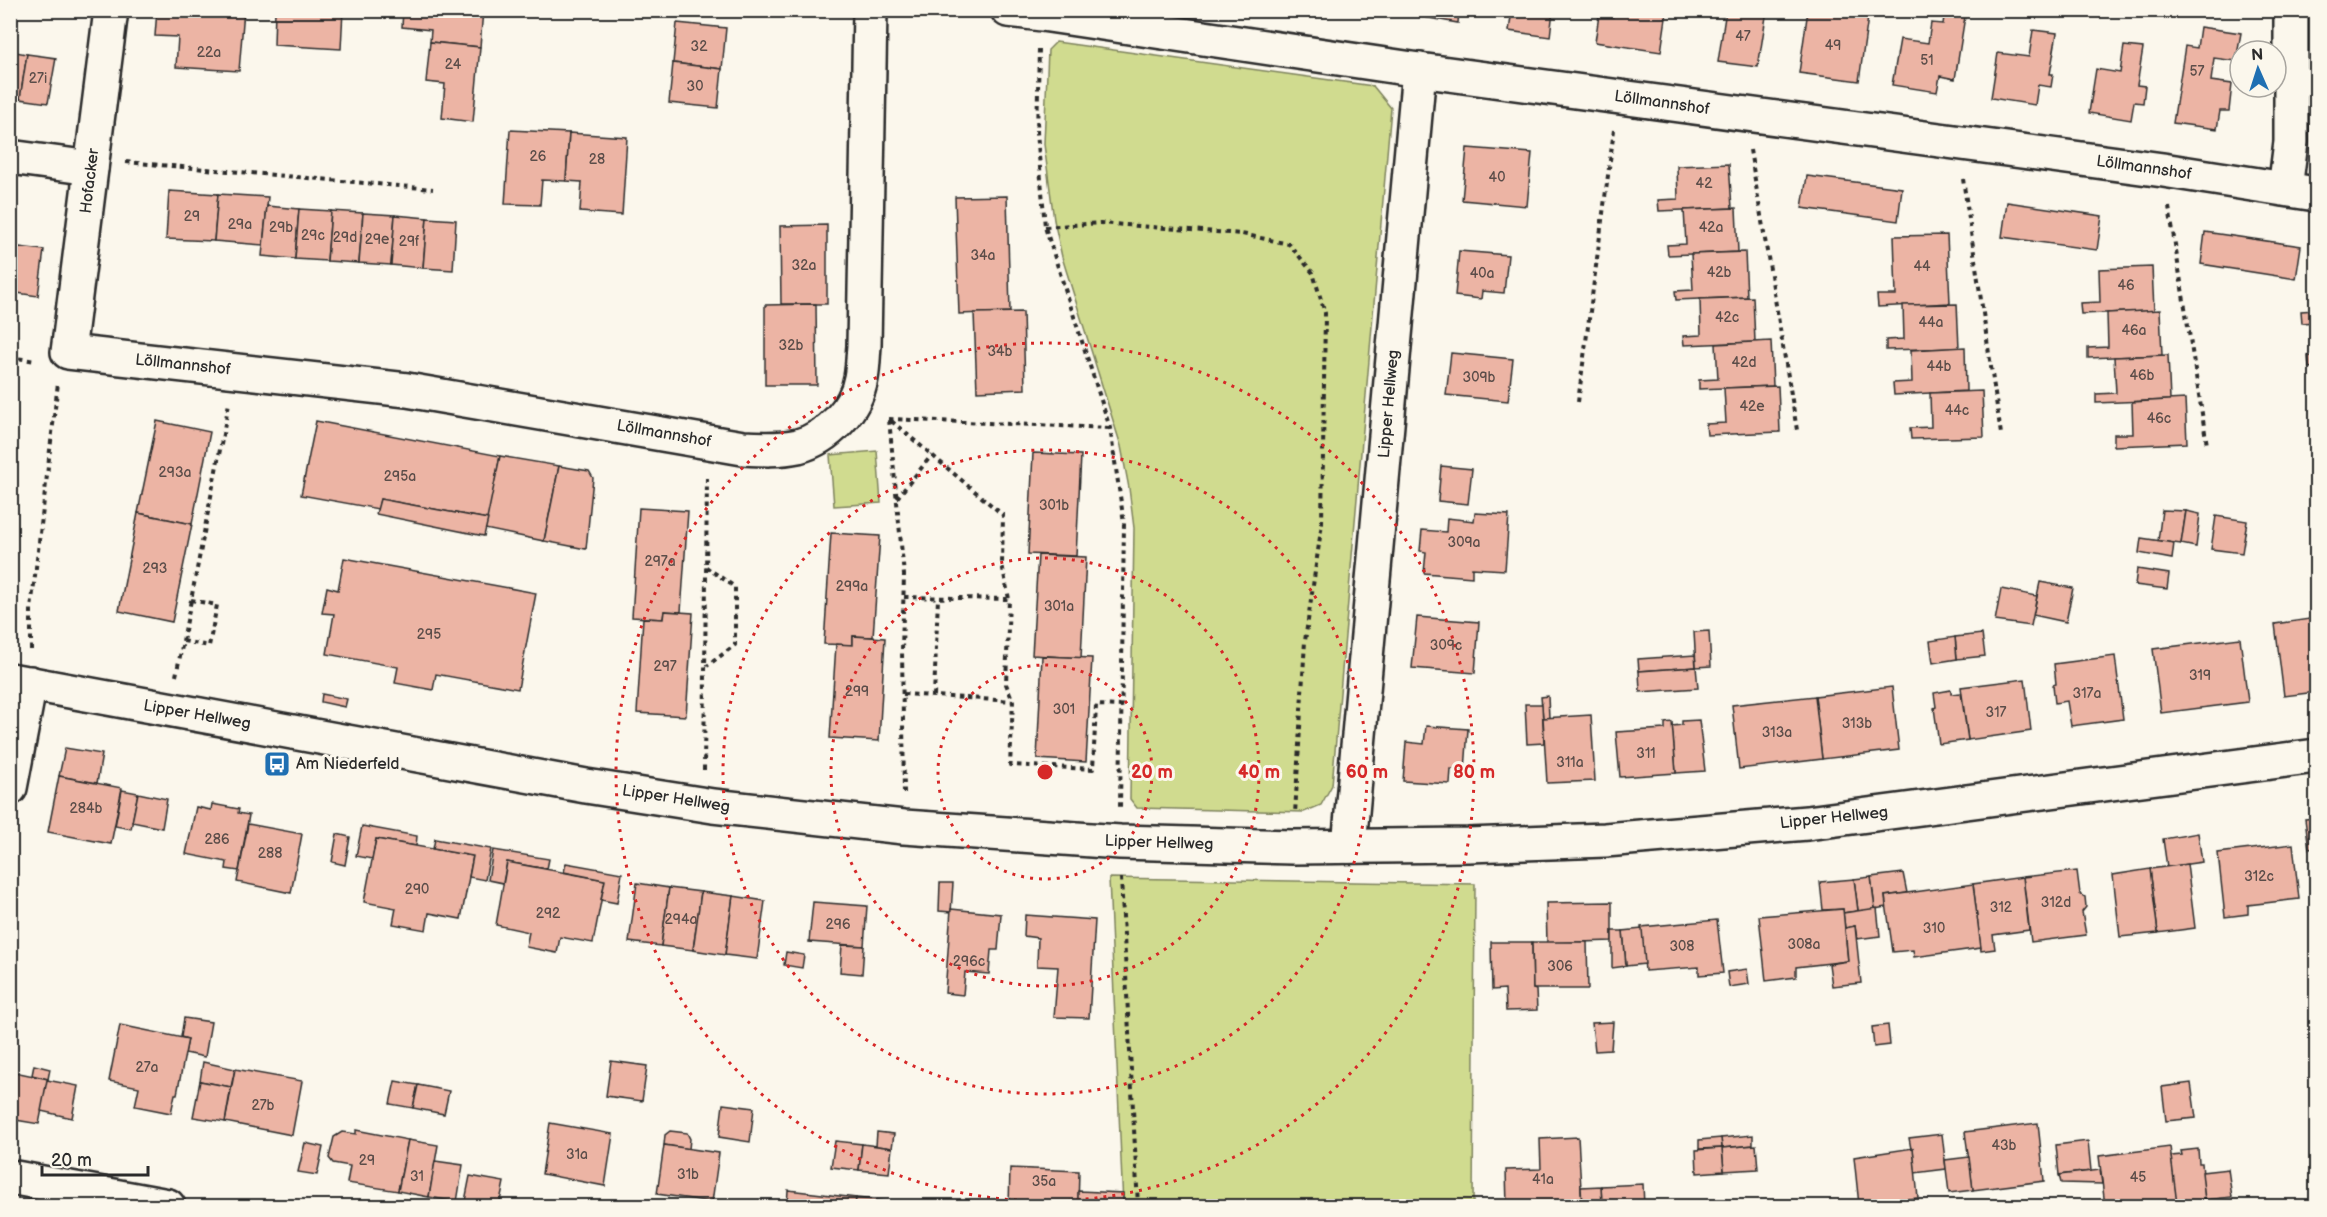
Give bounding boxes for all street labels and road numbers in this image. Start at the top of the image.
street label: Löllmannshof [1613,87,1711,119]
street label: Hofacker [77,147,103,215]
street label: Löllmannshof [2095,152,2193,184]
street label: Lipper Hellweg [1375,349,1403,459]
street label: Löllmannshof [134,351,232,379]
street label: Löllmannshof [615,416,713,452]
street label: Lipper Hellweg [142,696,252,734]
street label: Lipper Hellweg [621,781,731,817]
street label: Lipper Hellweg [1779,803,1889,833]
street label: Lipper Hellweg [1104,832,1214,854]

